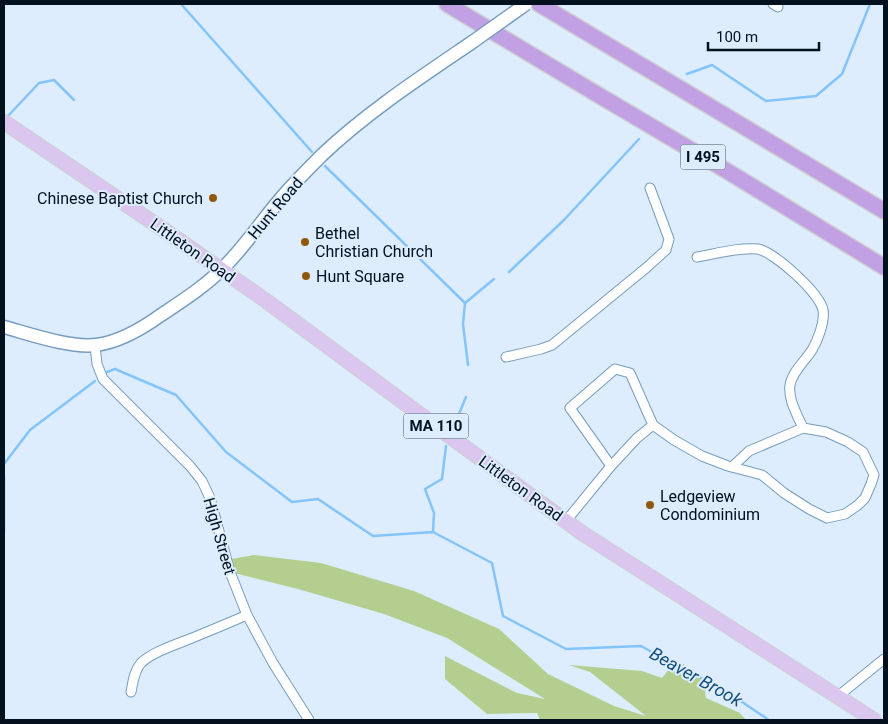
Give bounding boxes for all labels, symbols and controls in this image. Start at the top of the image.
scale bar [708,20,819,52]
text: 100 m [716,28,758,46]
road number: I 495 [680,144,726,170]
street label: Hunt Road [244,173,307,243]
place label: Chinese Baptist Church [37,189,203,208]
marker: Chinese Baptist Church [207,192,219,204]
street label: Littleton Road [147,214,239,287]
place label: Bethel Christian Church [315,224,433,261]
marker: Bethel Christian Church [299,236,311,248]
place label: Hunt Square [316,267,404,286]
marker: Hunt Square [300,270,312,282]
road number: MA 110 [404,414,468,438]
street label: Littleton Road [475,452,566,525]
place label: Ledgeview Condominium [660,487,760,524]
street label: High Street [199,495,240,577]
marker: Ledgeview Condominium [644,499,656,511]
water label: Beaver Brook [646,642,747,711]

